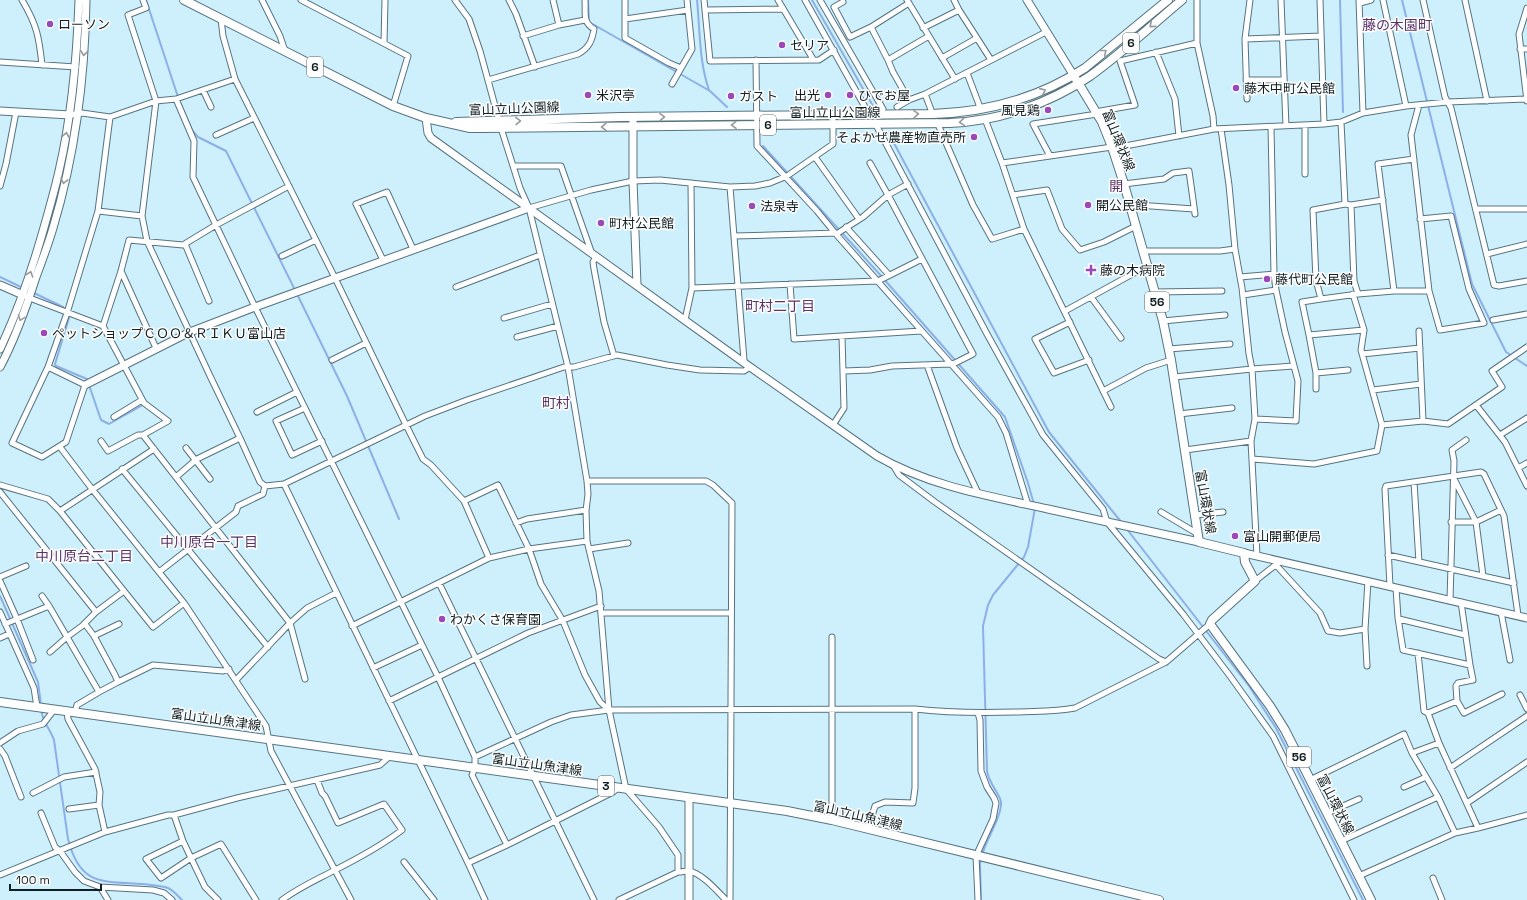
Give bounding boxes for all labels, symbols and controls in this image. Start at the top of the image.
place label: ローソン [58,16,110,33]
district label: 藤の木園町 [1362,16,1432,34]
marker: ローソン [45,19,55,29]
one-way arrow [1150,20,1157,27]
road number: 6 [1123,33,1139,53]
place label: セリア [790,37,829,54]
marker: セリア [777,40,787,50]
one-way arrow [79,50,88,56]
one-way arrow [1100,50,1107,57]
road number: 6 [307,57,323,77]
place label: 藤木中町公民館 [1244,80,1335,97]
marker: 藤木中町公民館 [1231,83,1241,93]
place label: 米沢亭 [596,87,635,104]
place label: 出光 [794,87,820,104]
place label: ひでお屋 [858,87,910,104]
place label: ガスト [739,88,778,105]
one-way arrow [1038,88,1046,96]
marker: 米沢亭 [583,90,593,100]
marker: 出光 [823,90,833,100]
marker: ひでお屋 [845,90,855,100]
marker: ガスト [726,91,736,101]
street label: 富山立山公園線 [468,98,560,119]
place label: 風見鶏 [1001,102,1040,119]
street label: 富山立山公園線 [789,104,881,121]
marker: 風見鶏 [1043,105,1053,115]
street label: 富山環状線 [1098,107,1139,174]
one-way arrow [913,110,919,118]
one-way arrow [659,113,665,121]
road number: 6 [760,115,776,135]
one-way arrow [515,116,521,125]
one-way arrow [959,118,965,127]
one-way arrow [731,121,737,129]
one-way arrow [601,122,607,131]
place label: そよかぜ農産物直売所 [836,129,966,146]
one-way arrow [62,132,70,138]
marker: そよかぜ農産物直売所 [969,132,979,142]
district label: 開 [1109,177,1123,195]
one-way arrow [61,178,69,185]
place label: 開公民館 [1096,197,1148,214]
place label: 法泉寺 [760,198,799,215]
marker: 開公民館 [1083,200,1093,210]
marker: 法泉寺 [747,201,757,211]
place label: 町村公民館 [609,215,674,232]
marker: 町村公民館 [596,218,606,228]
place label: 藤の木病院 [1100,262,1165,279]
marker: 藤の木病院 [1085,264,1097,276]
one-way arrow [25,271,34,278]
place label: 藤代町公民館 [1275,271,1353,288]
marker: 藤代町公民館 [1262,274,1272,284]
road number: 56 [1145,292,1169,312]
district label: 町村二丁目 [745,297,815,315]
one-way arrow [17,315,25,322]
place label: ペットショップＣＯＯ＆ＲＩＫＵ富山店 [52,325,286,342]
marker: ペットショップＣＯＯ＆ＲＩＫＵ富山店 [39,328,49,338]
district label: 町村 [542,394,570,412]
street label: 富山環状線 [1191,469,1220,536]
place label: 富山開郵便局 [1243,528,1321,545]
marker: 富山開郵便局 [1230,531,1240,541]
district label: 中川原台一丁目 [160,533,258,551]
district label: 中川原台二丁目 [35,547,133,565]
place label: わかくさ保育園 [450,611,541,628]
marker: わかくさ保育園 [437,614,447,624]
street label: 富山立山魚津線 [170,705,262,734]
road number: 56 [1287,747,1311,767]
street label: 富山立山魚津線 [491,750,583,779]
street label: 富山環状線 [1313,771,1358,837]
road number: 3 [598,776,614,796]
street label: 富山立山魚津線 [812,797,904,834]
scale bar [10,866,101,892]
text: 100 m [16,872,50,888]

